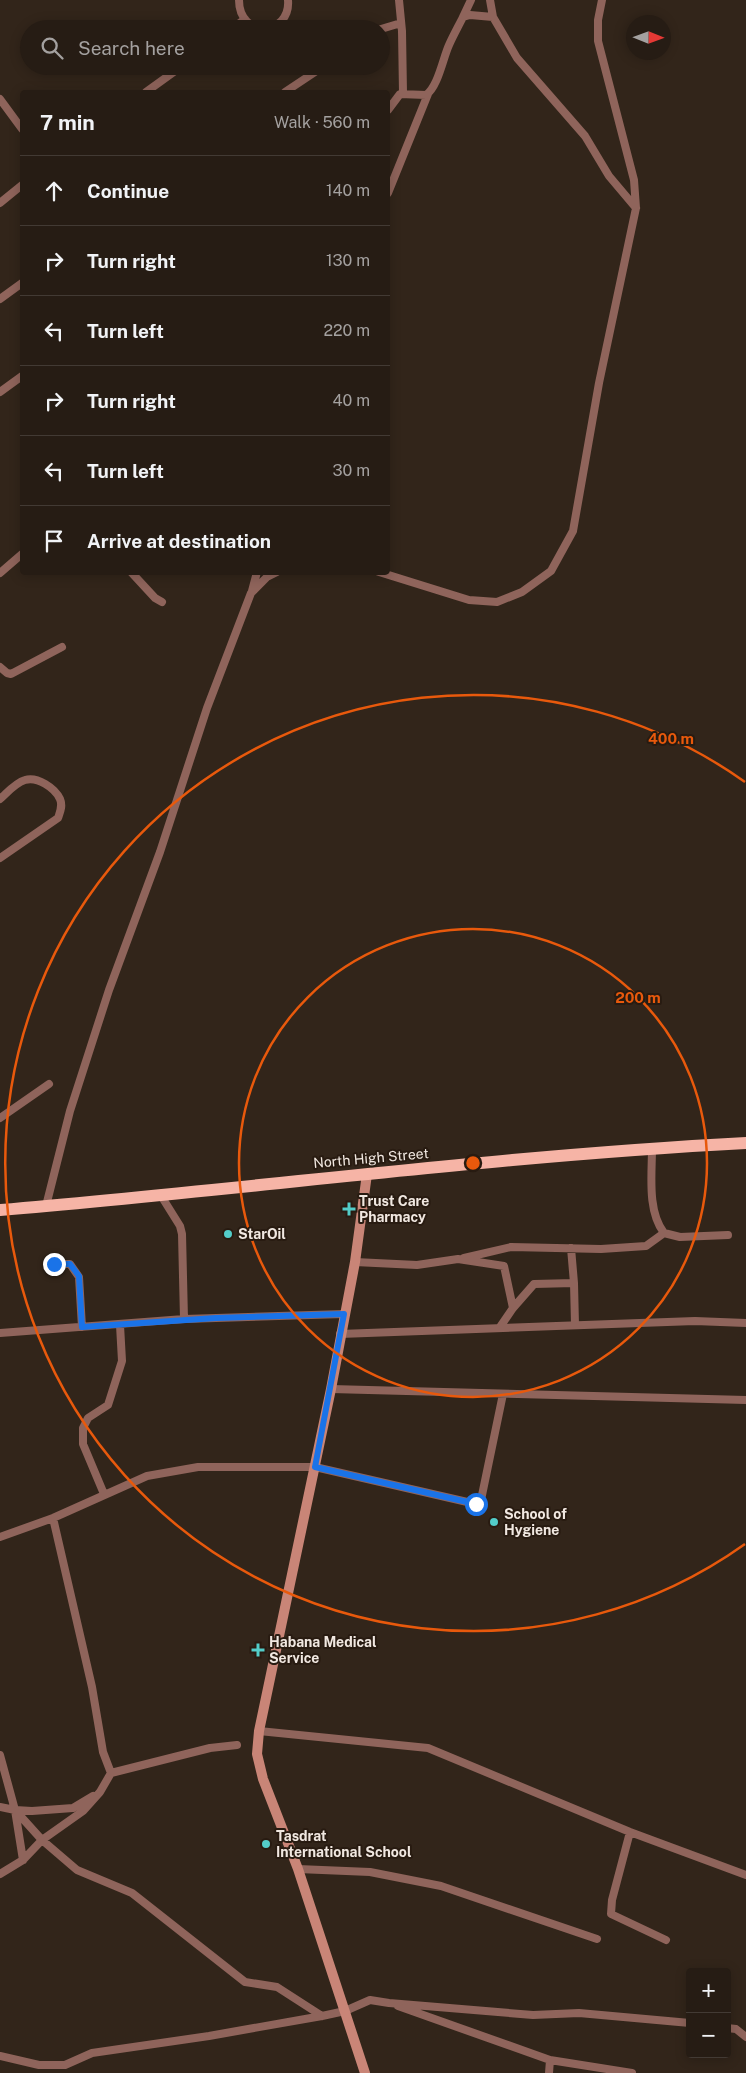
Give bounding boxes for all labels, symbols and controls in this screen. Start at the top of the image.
north arrow [626,15,671,60]
search box [20,20,390,75]
icon: search [38,34,66,62]
text: Search here [78,37,185,59]
text: 7 min [40,110,95,135]
text: Walk · 560 m [274,113,370,132]
icon: ahead [40,177,68,205]
text: Continue [87,180,169,202]
text: 140 m [326,181,370,200]
icon: right [40,247,68,275]
text: Turn right [87,250,176,272]
text: 130 m [326,251,370,270]
icon: left [40,317,68,345]
text: Turn left [87,320,164,342]
text: 220 m [323,321,370,340]
icon: right [40,387,68,415]
text: Turn right [87,390,176,412]
text: 40 m [332,391,370,410]
icon: left [40,457,68,485]
text: Turn left [87,460,164,482]
text: 30 m [333,461,370,480]
icon: arrive [40,527,68,555]
text: Arrive at destination [87,530,271,552]
text: 400 m [648,730,694,747]
text: 200 m [615,989,661,1006]
street label: North High Street [313,1145,429,1171]
centre of rings [464,1154,482,1172]
place label: Trust Care Pharmacy [359,1193,429,1225]
marker: Trust Care Pharmacy [343,1203,355,1215]
place label: StarOil [238,1226,286,1242]
marker: StarOil [222,1228,234,1240]
route end [43,1253,66,1276]
route start [465,1493,488,1516]
place label: School of Hygiene [504,1506,567,1538]
marker: School of Hygiene [488,1516,500,1528]
place label: Habana Medical Service [269,1634,377,1666]
marker: Habana Medical Service [251,1643,265,1657]
place label: Tasdrat International School [276,1828,412,1860]
marker: Tasdrat International School [260,1838,272,1850]
map controls [686,1968,731,2058]
button: + [686,1968,731,2013]
button: − [686,2013,731,2058]

